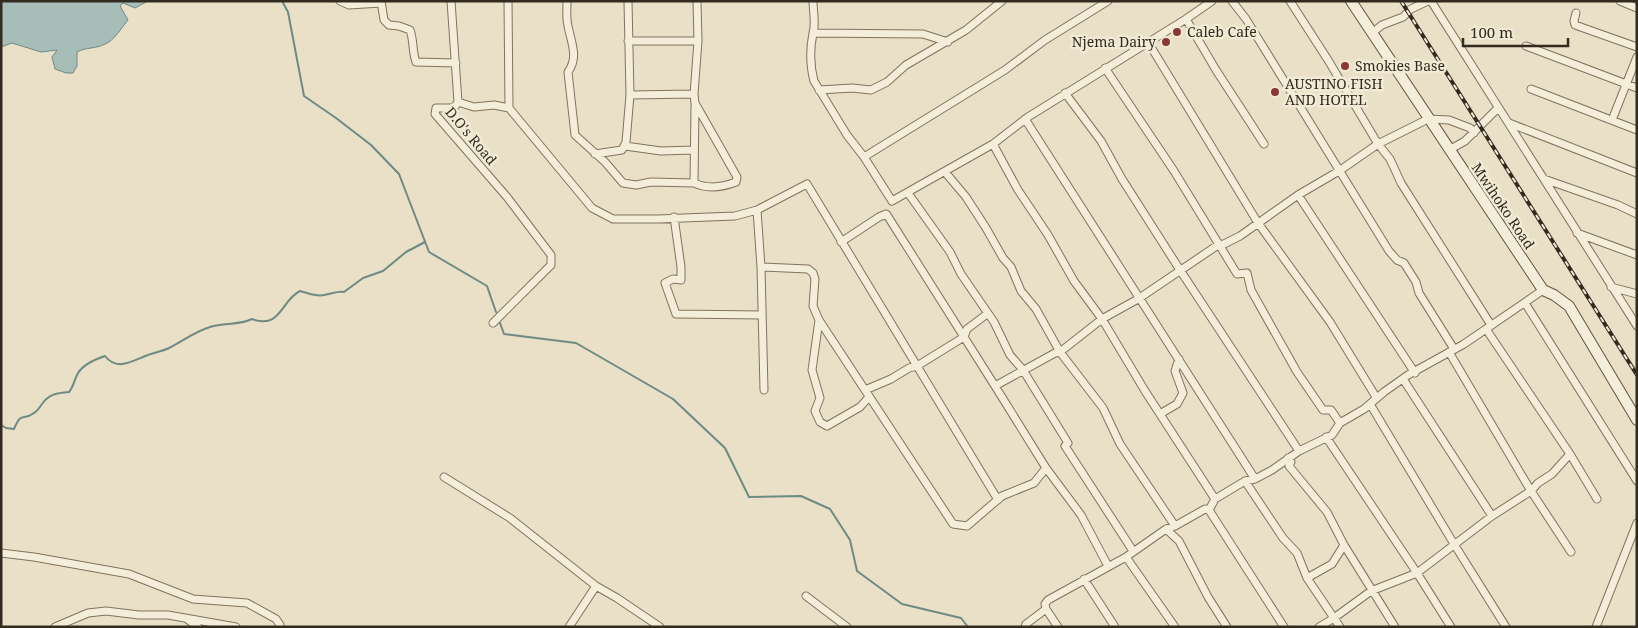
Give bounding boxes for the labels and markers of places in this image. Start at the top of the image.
place label: Caleb Cafe [1187,22,1257,41]
marker: Caleb Cafe [1171,26,1183,38]
place label: Njema Dairy [1072,32,1156,51]
marker: Njema Dairy [1160,36,1172,48]
place label: Smokies Base [1355,56,1445,75]
marker: Smokies Base [1339,60,1351,72]
place label: AUSTINO FISH AND HOTEL [1285,74,1383,109]
marker: AUSTINO FISH AND HOTEL [1269,86,1281,98]

